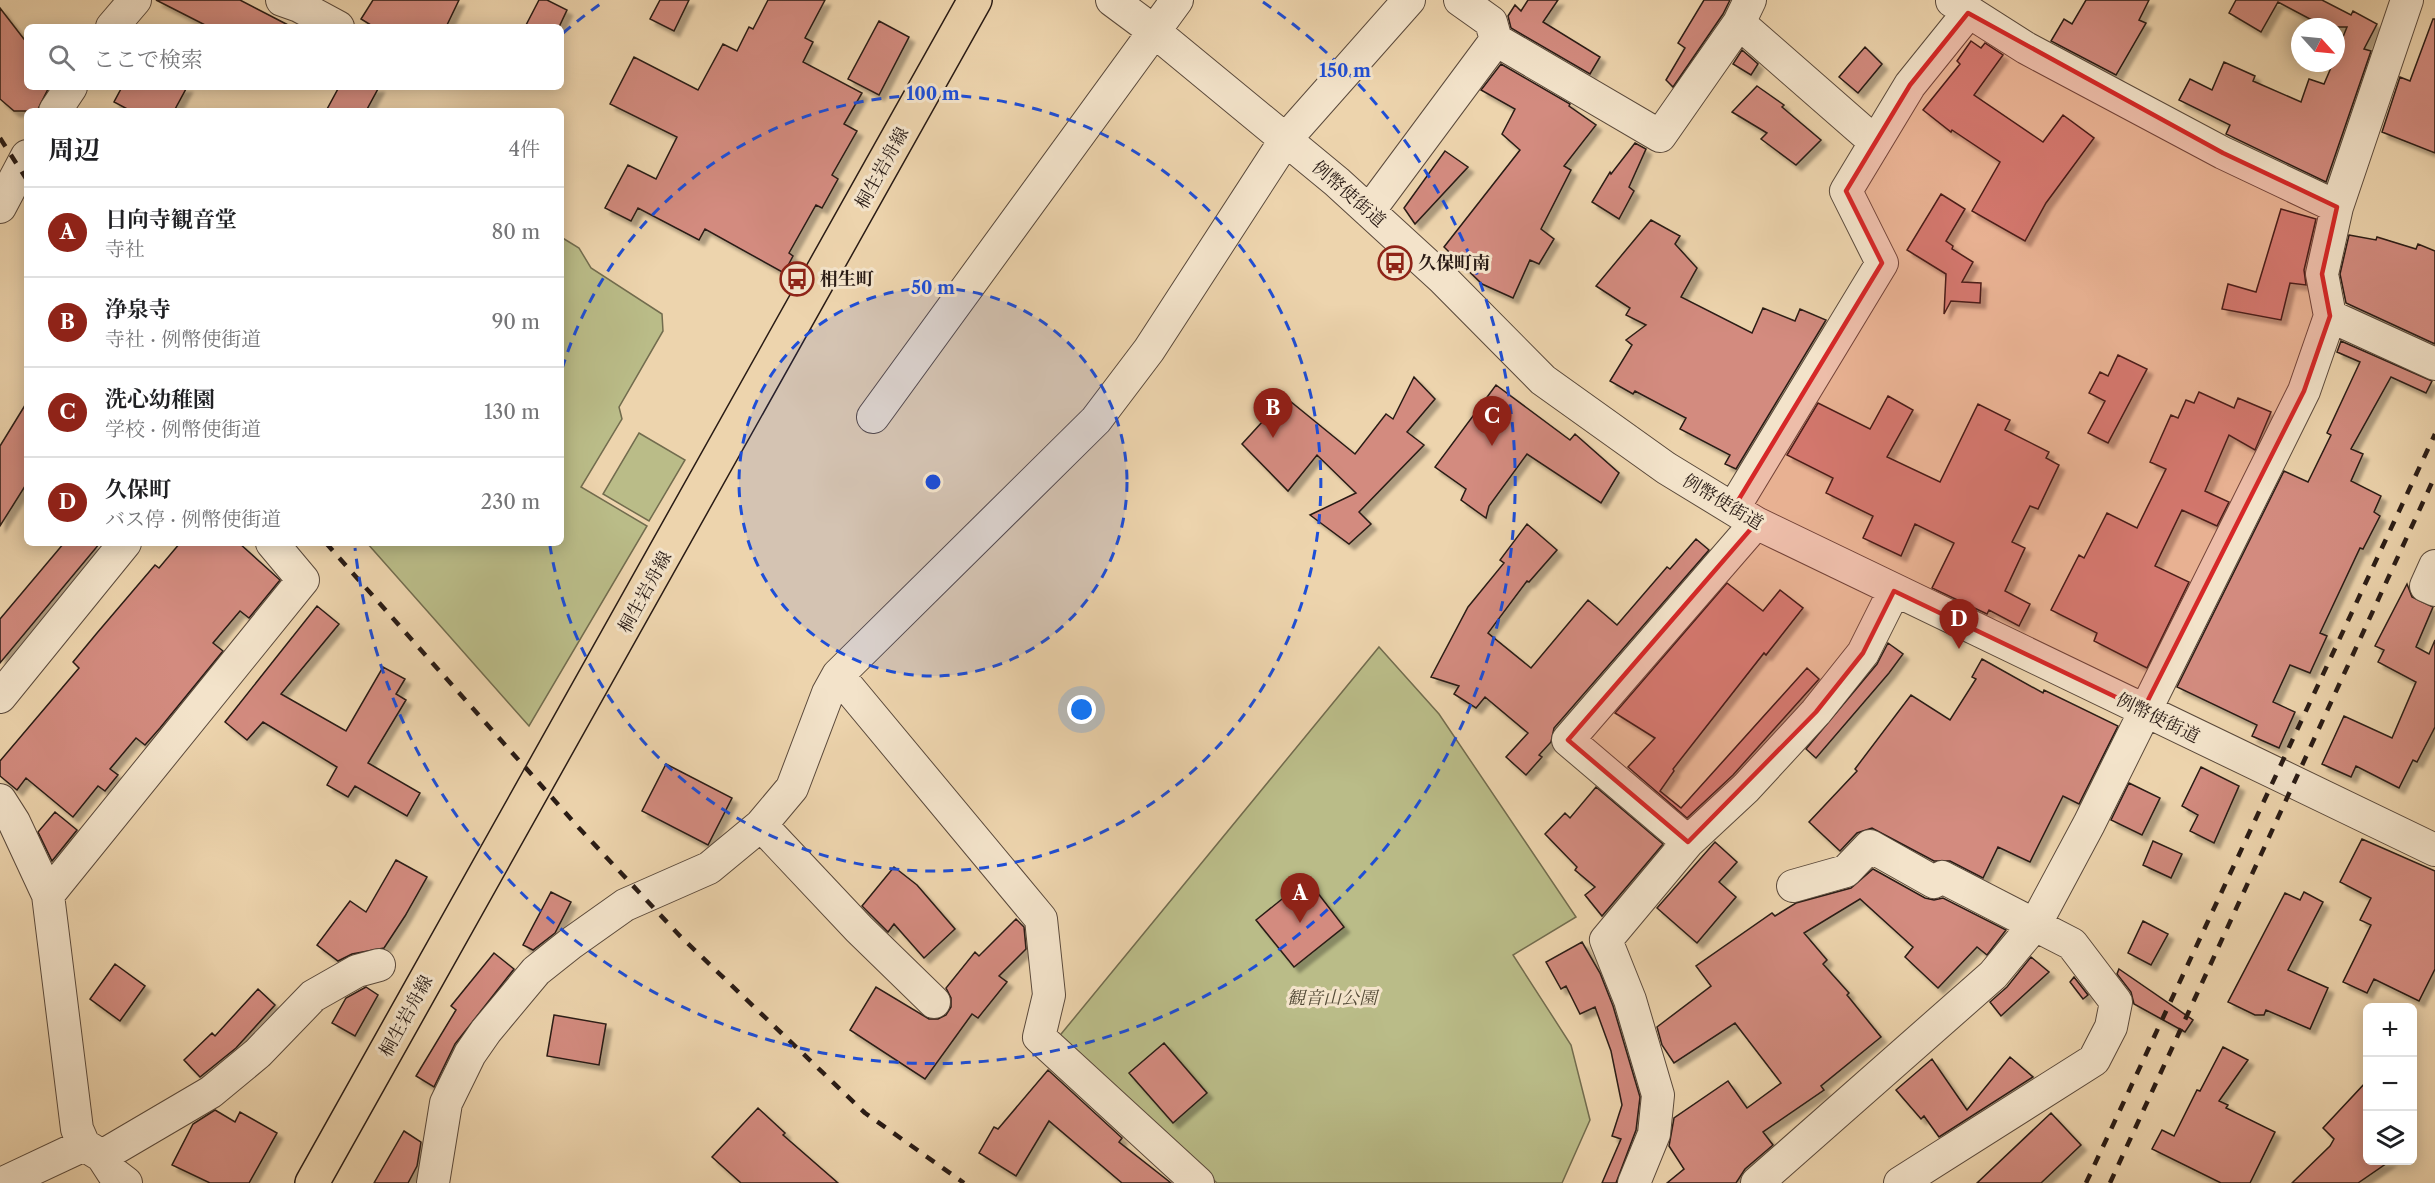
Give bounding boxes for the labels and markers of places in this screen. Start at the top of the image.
bus stop icon: 久保町南 [1377,245,1413,281]
place label: 久保町南 [1418,252,1490,274]
bus stop icon: 相生町 [779,261,815,297]
place label: 相生町 [820,268,874,290]
pin: B [1254,388,1292,438]
pin: C [1472,396,1512,446]
centre of rings [923,472,943,492]
pin: D [1940,600,1978,649]
pin: A [1280,874,1320,923]

